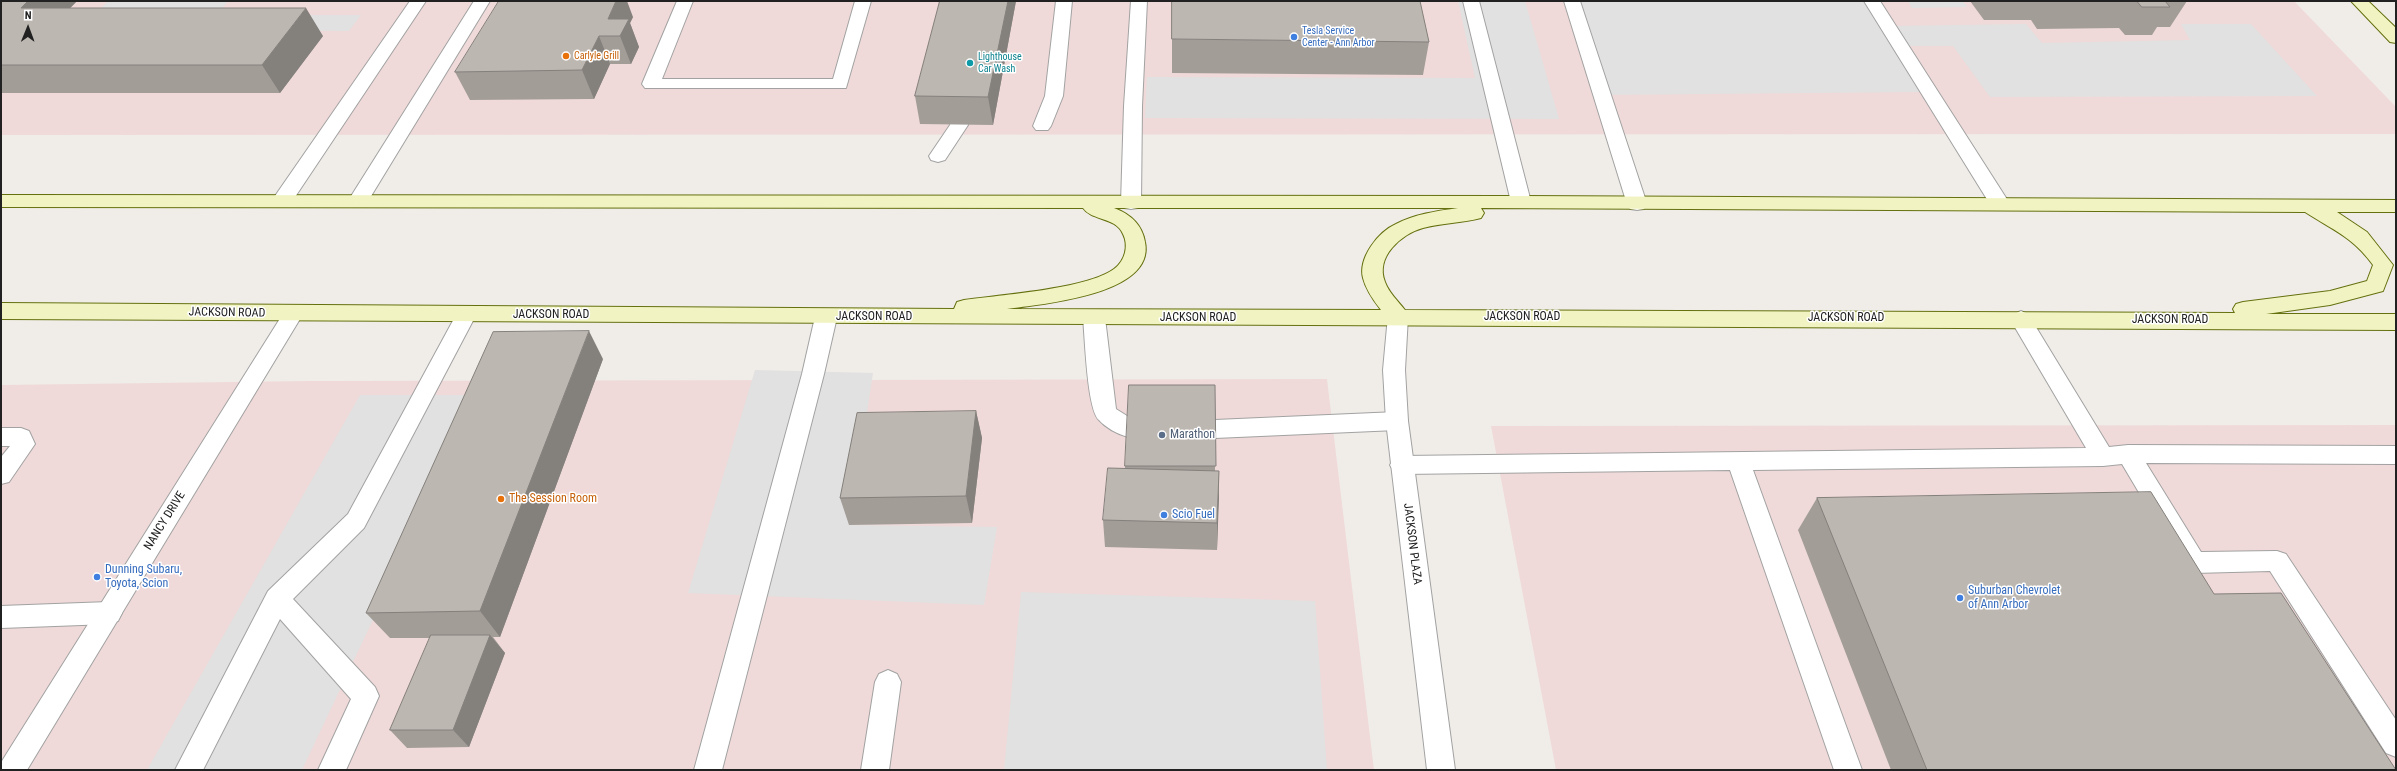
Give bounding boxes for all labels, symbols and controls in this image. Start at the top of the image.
north arrow [8,8,48,48]
text: N [25,9,32,22]
place label: Tesla Service Center - Ann Arbor [1302,25,1375,48]
marker: Tesla Service Center - Ann Arbor [1289,32,1299,42]
place label: Carlyle Grill [574,50,619,62]
marker: Carlyle Grill [561,51,571,61]
place label: Lighthouse Car Wash [978,51,1022,74]
marker: Lighthouse Car Wash [965,58,975,68]
street label: JACKSON ROAD [189,305,265,321]
street label: JACKSON ROAD [513,308,589,322]
street label: JACKSON ROAD [836,310,912,324]
street label: JACKSON ROAD [1484,310,1560,324]
street label: JACKSON ROAD [1160,311,1236,325]
street label: JACKSON ROAD [1808,311,1884,325]
street label: JACKSON ROAD [2132,313,2208,327]
place label: Marathon [1170,428,1215,442]
marker: Marathon [1157,430,1167,440]
street label: NANCY DRIVE [141,489,189,553]
place label: The Session Room [509,492,597,506]
marker: The Session Room [496,494,506,504]
street label: JACKSON PLAZA [1400,502,1424,586]
place label: Scio Fuel [1172,508,1215,522]
marker: Scio Fuel [1159,510,1169,520]
place label: Dunning Subaru, Toyota, Scion [105,563,182,591]
marker: Dunning Subaru, Toyota, Scion [92,572,102,582]
place label: Suburban Chevrolet of Ann Arbor [1968,584,2060,612]
marker: Suburban Chevrolet of Ann Arbor [1955,593,1965,603]

